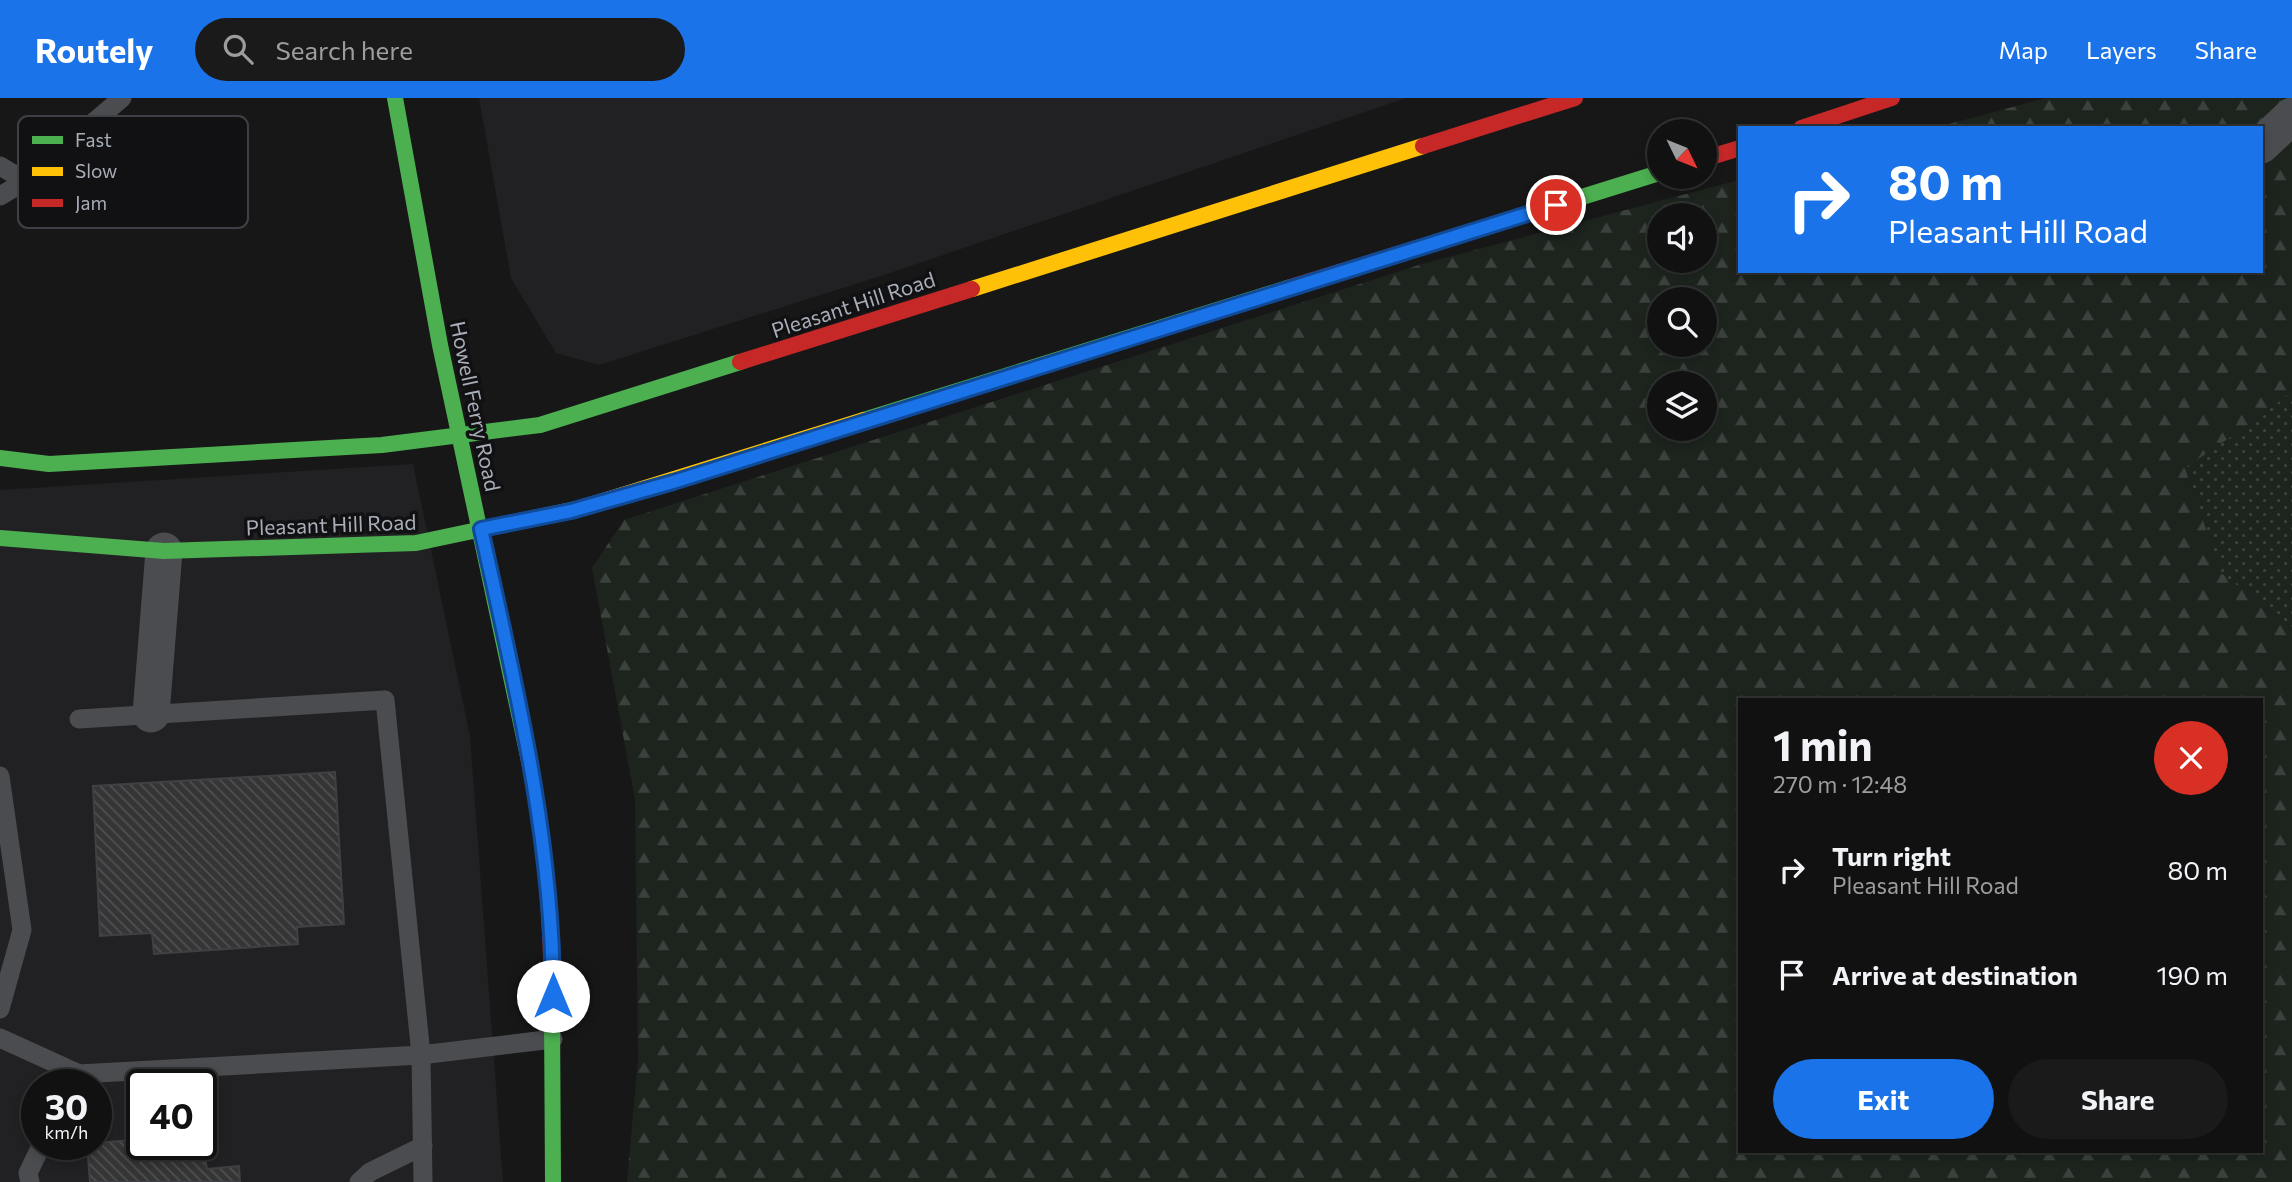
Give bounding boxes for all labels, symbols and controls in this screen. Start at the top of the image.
search box [195,18,685,81]
text: Routely [35,29,153,70]
icon: search [219,30,257,68]
text: Search here [275,34,413,65]
text: Map [1999,35,2048,64]
text: Layers [2086,35,2157,64]
text: Share [2195,35,2257,64]
legend [18,116,248,228]
north arrow [1647,119,1717,189]
map controls [1647,119,1717,441]
text: Fast [75,128,112,151]
text: 80 m [1888,150,2003,210]
icon: right [1773,154,1864,245]
text: Slow [75,159,117,182]
pin [1526,175,1586,235]
icon: arrive [1537,186,1575,224]
text: Jam [75,191,107,214]
button: sound [1647,203,1717,273]
text: Pleasant Hill Road [1888,210,2148,250]
street label: Pleasant Hill Road [768,266,938,342]
button: search [1647,287,1717,357]
street label: Howell Ferry Road [446,319,506,493]
button: layers [1647,371,1717,441]
street label: Pleasant Hill Road [245,509,417,539]
text: 1 min [1773,718,1873,770]
button: close [2154,721,2228,795]
text: 270 m · 12:48 [1773,770,1907,798]
text: Turn right [1832,840,1951,871]
icon: right [1773,851,1811,889]
text: 80 m [2168,854,2228,885]
text: Pleasant Hill Road [1832,871,2019,899]
icon: arrive [1773,956,1811,994]
position arrow [516,959,590,1033]
text: Arrive at destination [1832,959,2078,990]
text: 190 m [2156,959,2228,990]
button: Exit [1773,1059,1994,1139]
button: Share [2008,1059,2228,1139]
speed limit sign: 40 [126,1069,217,1160]
text: 30 [45,1084,88,1127]
text: km/h [45,1121,88,1143]

